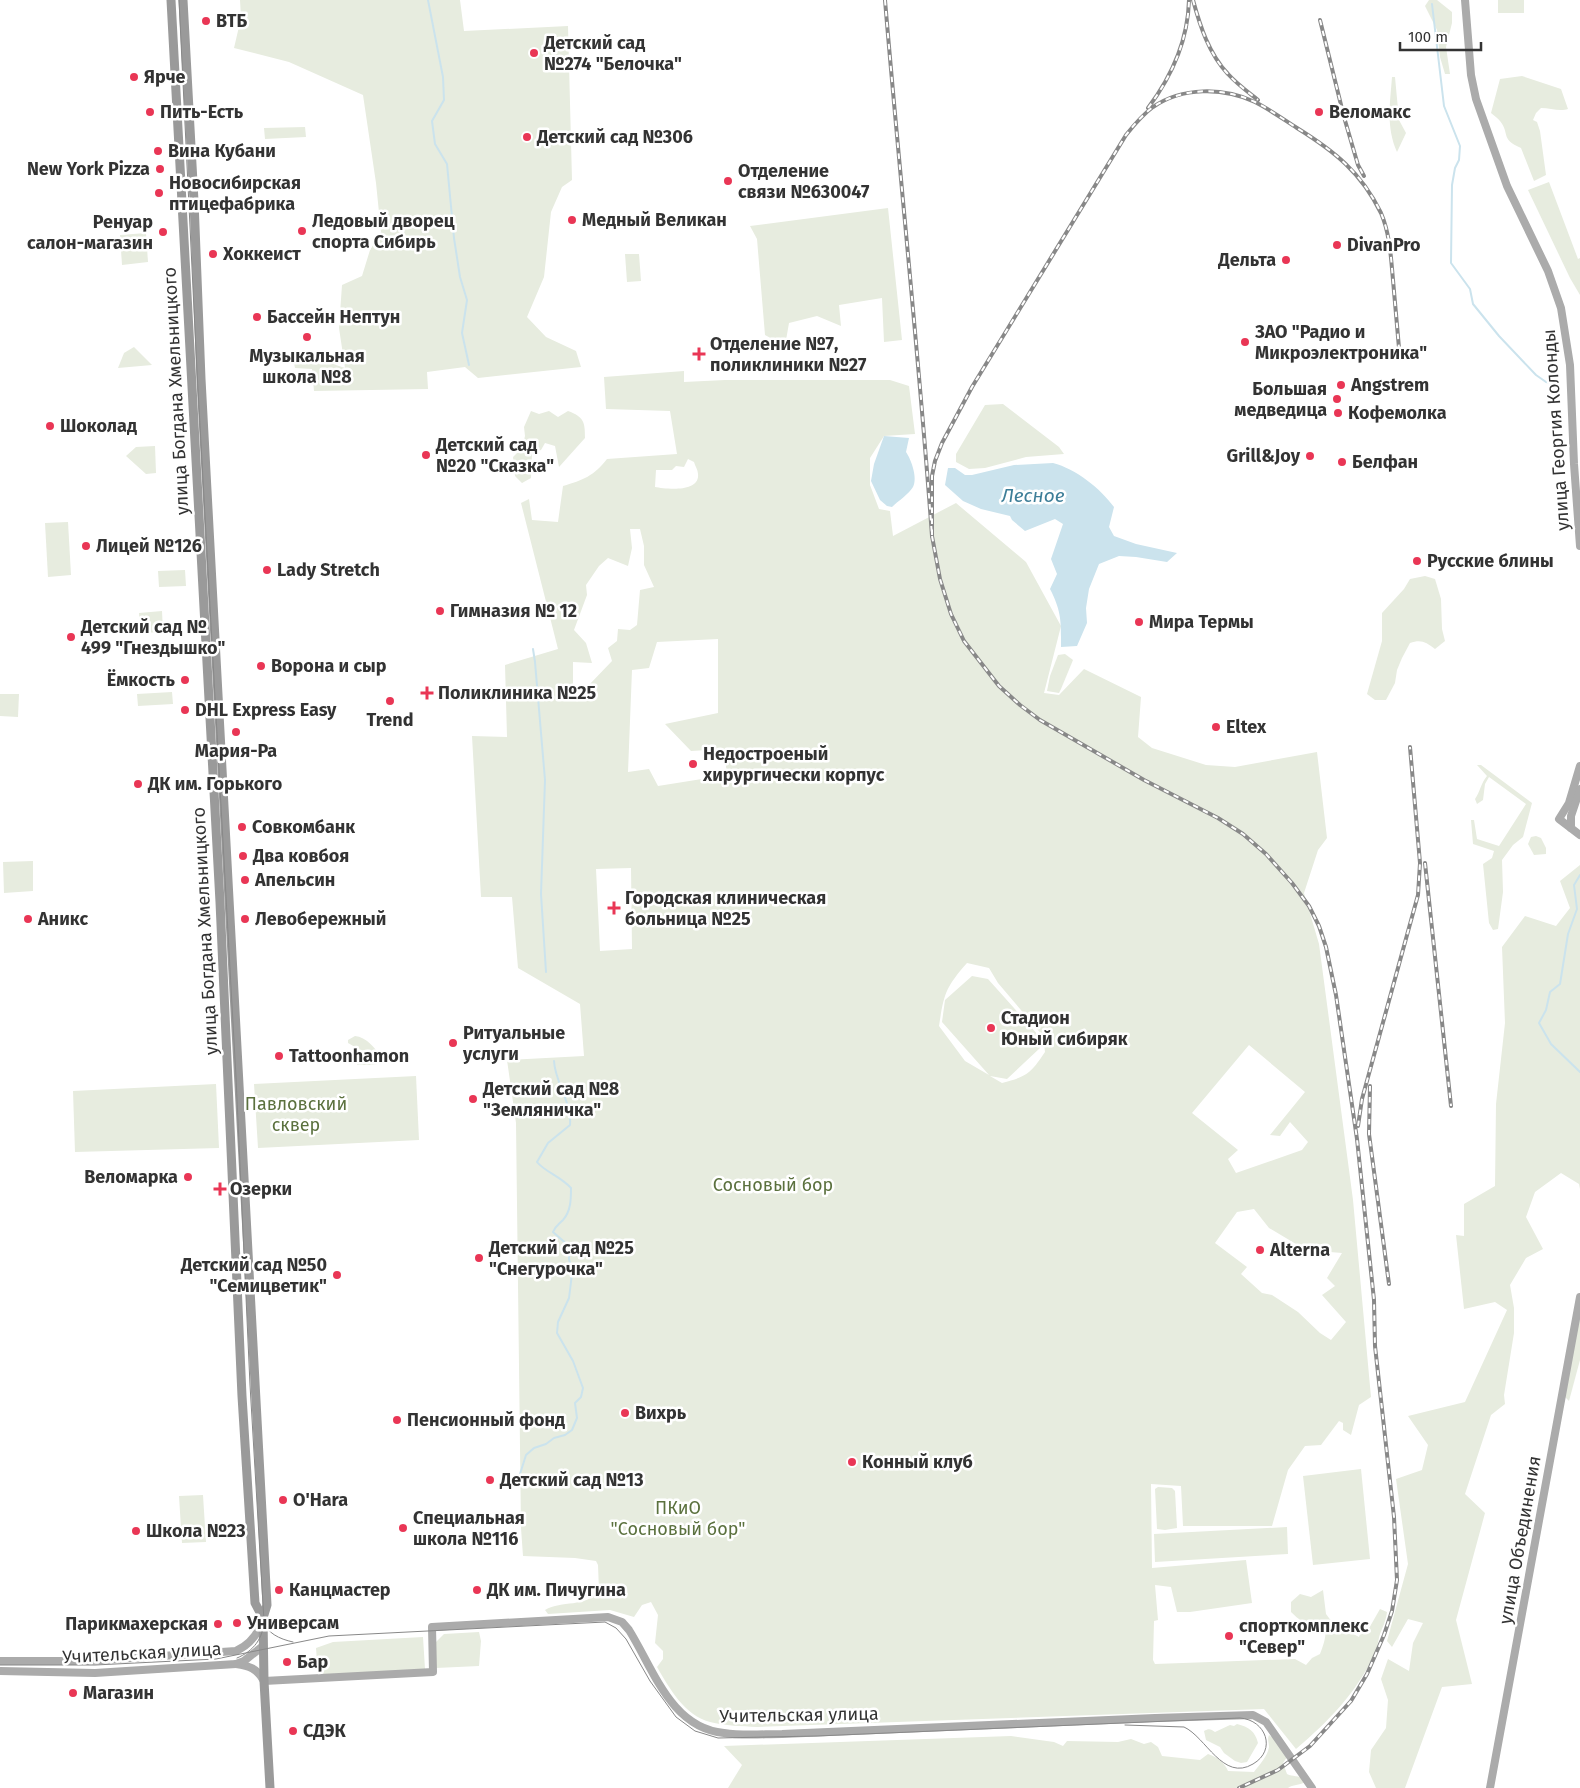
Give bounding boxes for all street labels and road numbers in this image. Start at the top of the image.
street label: улица Богдана Хмельницкого [159,266,193,516]
street label: улица Георгия Колонды [1538,328,1574,532]
street label: улица Богдана Хмельницкого [188,806,222,1056]
street label: улица Объединения [1494,1454,1546,1626]
street label: Учительская улица [62,1638,222,1668]
street label: Учительская улица [719,1703,879,1727]

